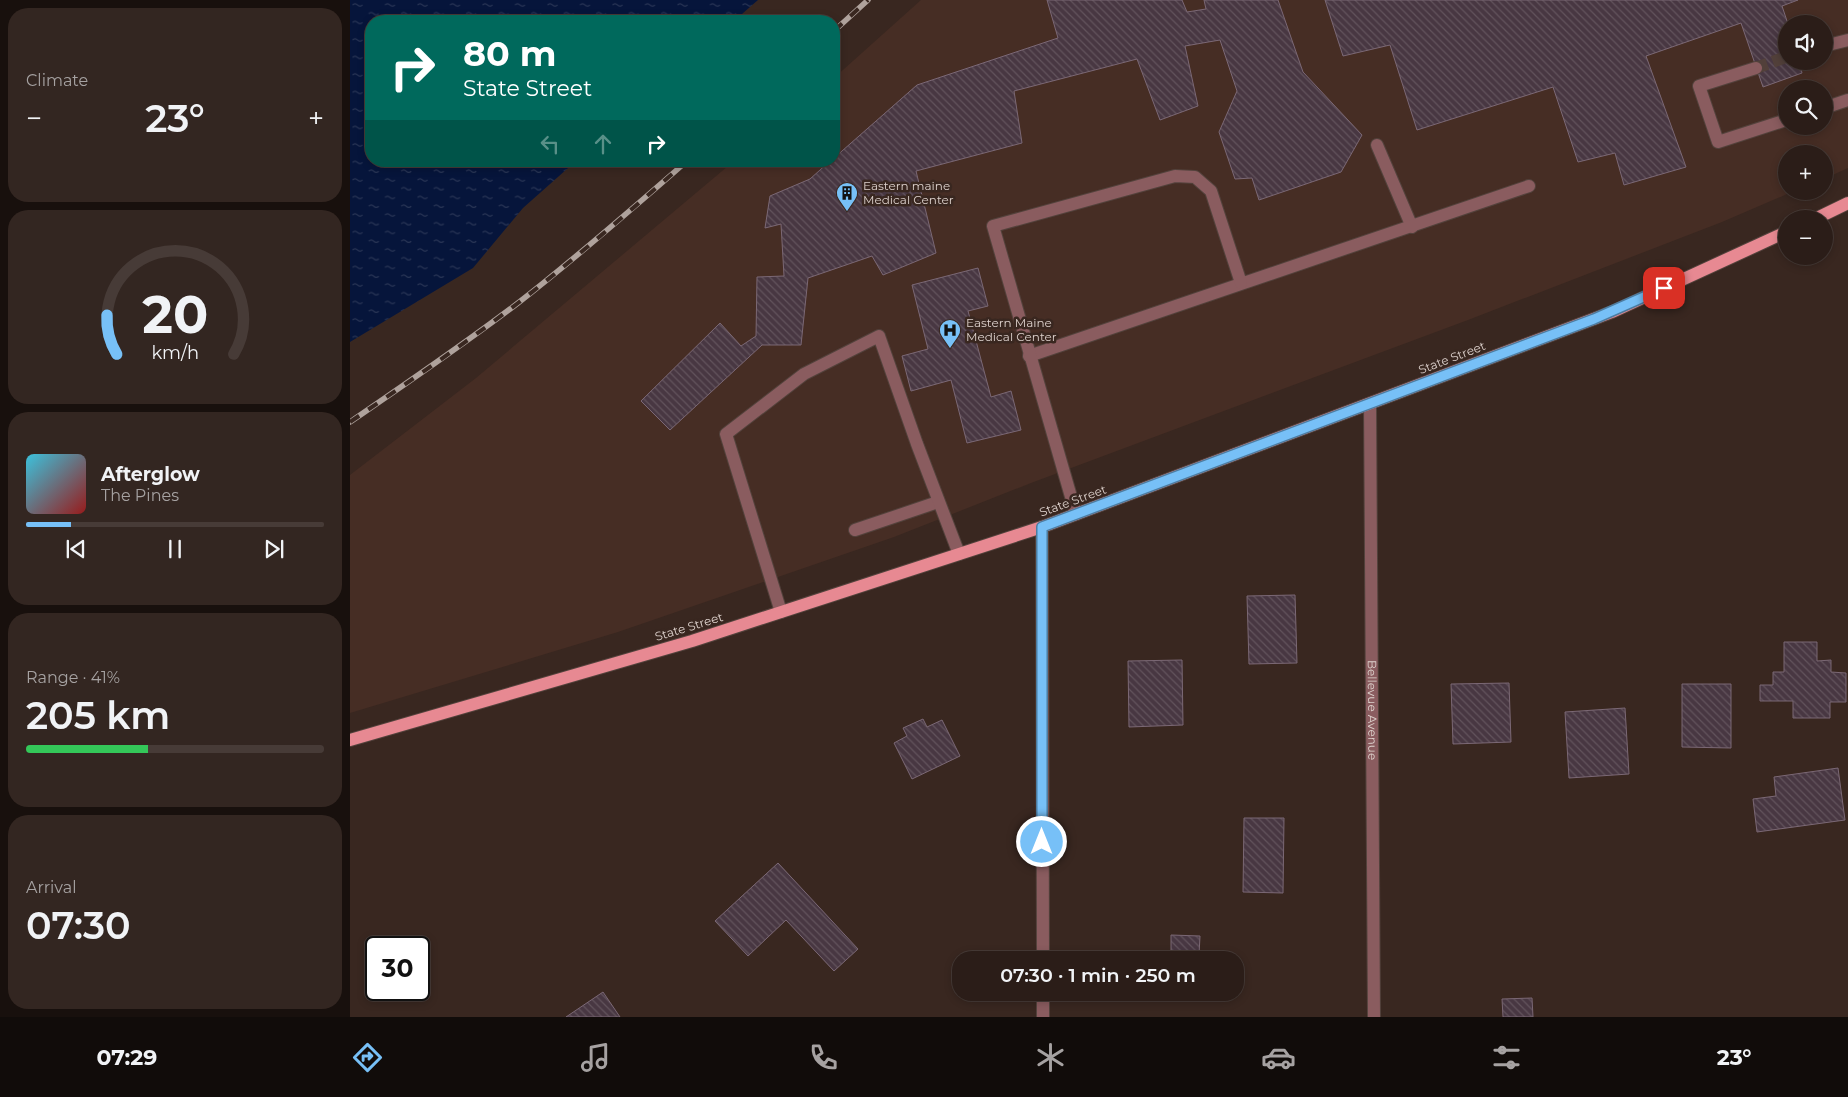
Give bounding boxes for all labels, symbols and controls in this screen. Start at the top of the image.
map controls [1778,15,1833,265]
button: sound [1778,15,1833,70]
text: 80 m [463,32,557,75]
icon: right [380,35,445,100]
text: Climate [26,71,88,90]
text: State Street [463,75,592,102]
button: search [1778,80,1833,135]
text: 23° [145,95,205,142]
text: − [26,101,42,135]
text: + [308,101,324,135]
icon: left [536,130,564,158]
icon: ahead [589,130,617,158]
icon: right [642,130,670,158]
button: + [1778,145,1833,200]
place label: Eastern maine Medical Center [863,178,954,207]
building icon: Eastern maine Medical Center [835,181,859,212]
button: − [1778,210,1833,265]
pin [1643,267,1685,309]
icon: arrive [1650,274,1678,302]
text: 20 [142,283,208,346]
place label: Eastern Maine Medical Center [966,315,1057,344]
hospital icon: Eastern Maine Medical Center [938,318,962,349]
street label: State Street [1416,338,1487,377]
text: km/h [151,342,199,363]
text: Afterglow [101,463,200,486]
street label: State Street [1037,481,1109,520]
text: The Pines [101,486,179,505]
icon: previous [62,535,90,563]
icon: pause [161,535,189,563]
icon: next [260,535,288,563]
street label: State Street [653,609,725,644]
street label: Bellevue Avenue [1365,660,1380,760]
text: Range · 41% [26,668,120,687]
text: 205 km [26,692,170,739]
position arrow [1015,815,1067,867]
text: Arrival [26,878,76,897]
text: 07:30 [26,902,131,949]
speed limit sign: 30 [365,936,430,1001]
text: 07:30 · 1 min · 250 m [1000,964,1196,987]
icon: directions [350,1040,385,1075]
icon: music [578,1040,613,1075]
icon: phone [806,1040,841,1075]
icon: climate [1033,1040,1068,1075]
icon: car [1261,1040,1296,1075]
icon: filters [1489,1040,1524,1075]
text: 07:29 [96,1044,157,1071]
text: 23° [1717,1044,1752,1071]

